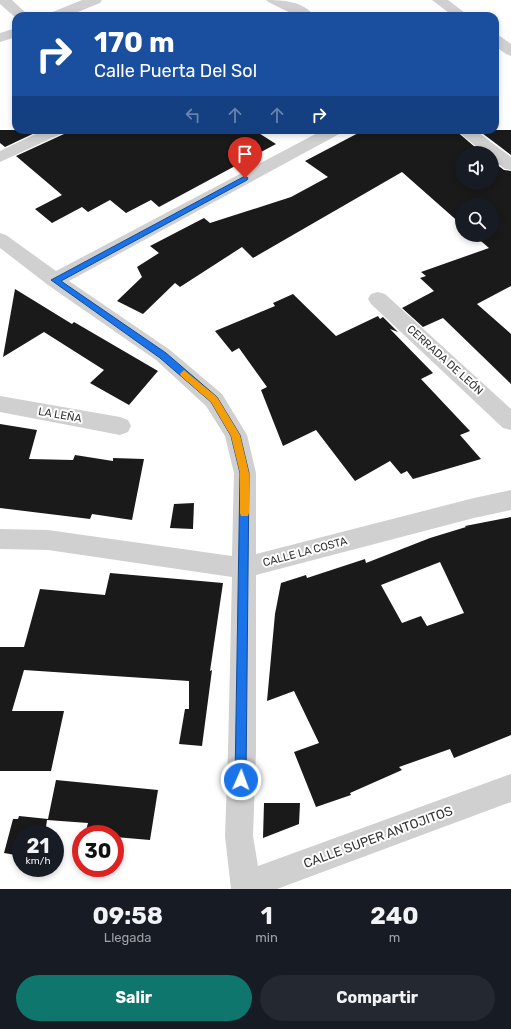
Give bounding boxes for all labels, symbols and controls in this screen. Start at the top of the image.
text: 170 m [94,26,175,59]
icon: right [28,28,80,80]
text: Calle Puerta Del Sol [94,60,257,82]
icon: left [182,104,204,126]
icon: ahead [224,104,246,126]
icon: ahead [266,104,288,126]
icon: right [308,104,330,126]
pin [228,137,262,178]
icon: arrive [234,143,256,165]
map controls [455,146,499,242]
button: sound [455,146,499,190]
button: search [455,198,499,242]
street label: CERRADA DE LEÓN [404,322,486,398]
street label: LA LEÑA [37,405,83,425]
street label: CALLE LA COSTA [261,534,349,570]
position arrow [220,759,262,801]
street label: CALLE SUPER ANTOJITOS [301,803,455,871]
speed limit sign: 30 [72,825,124,877]
text: 21 [27,834,49,858]
text: km/h [26,855,50,867]
text: 09:58 [92,902,163,930]
text: 1 [261,902,273,930]
text: 240 [370,902,419,930]
text: Llegada [104,930,151,945]
text: min [255,930,278,945]
text: m [389,930,400,945]
button: Salir [16,975,252,1021]
button: Compartir [260,975,495,1021]

